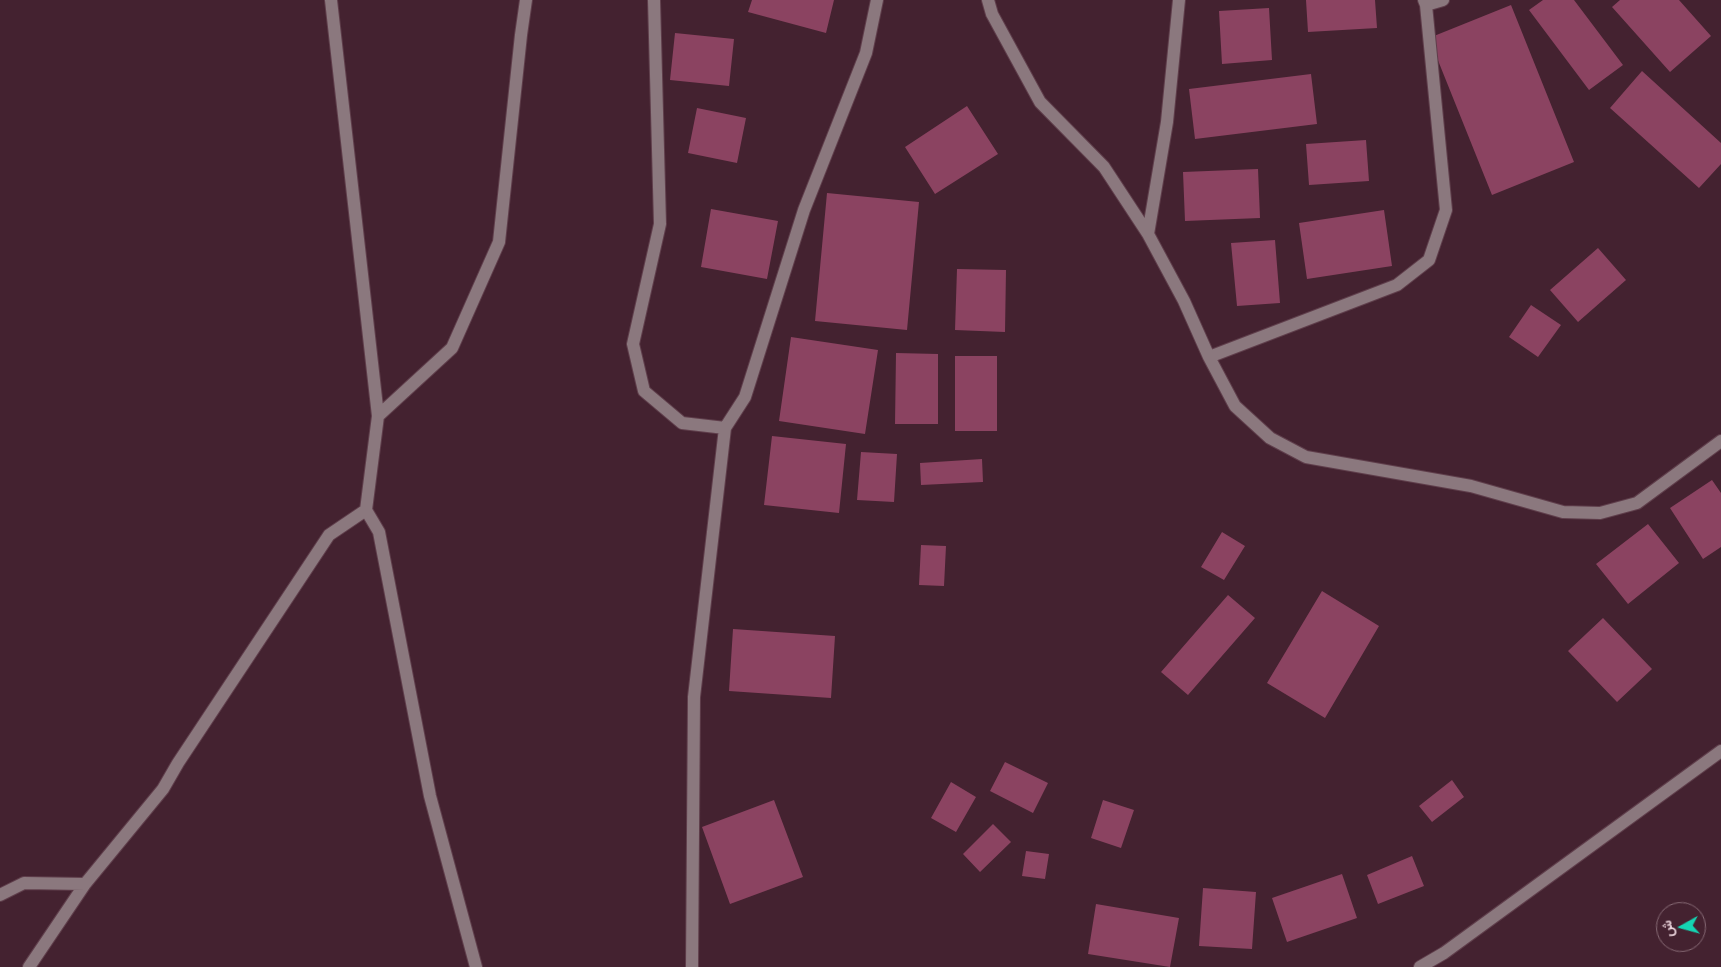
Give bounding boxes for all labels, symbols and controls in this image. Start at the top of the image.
north arrow [1656,902,1706,952]
text: ش [1657,919,1677,938]

